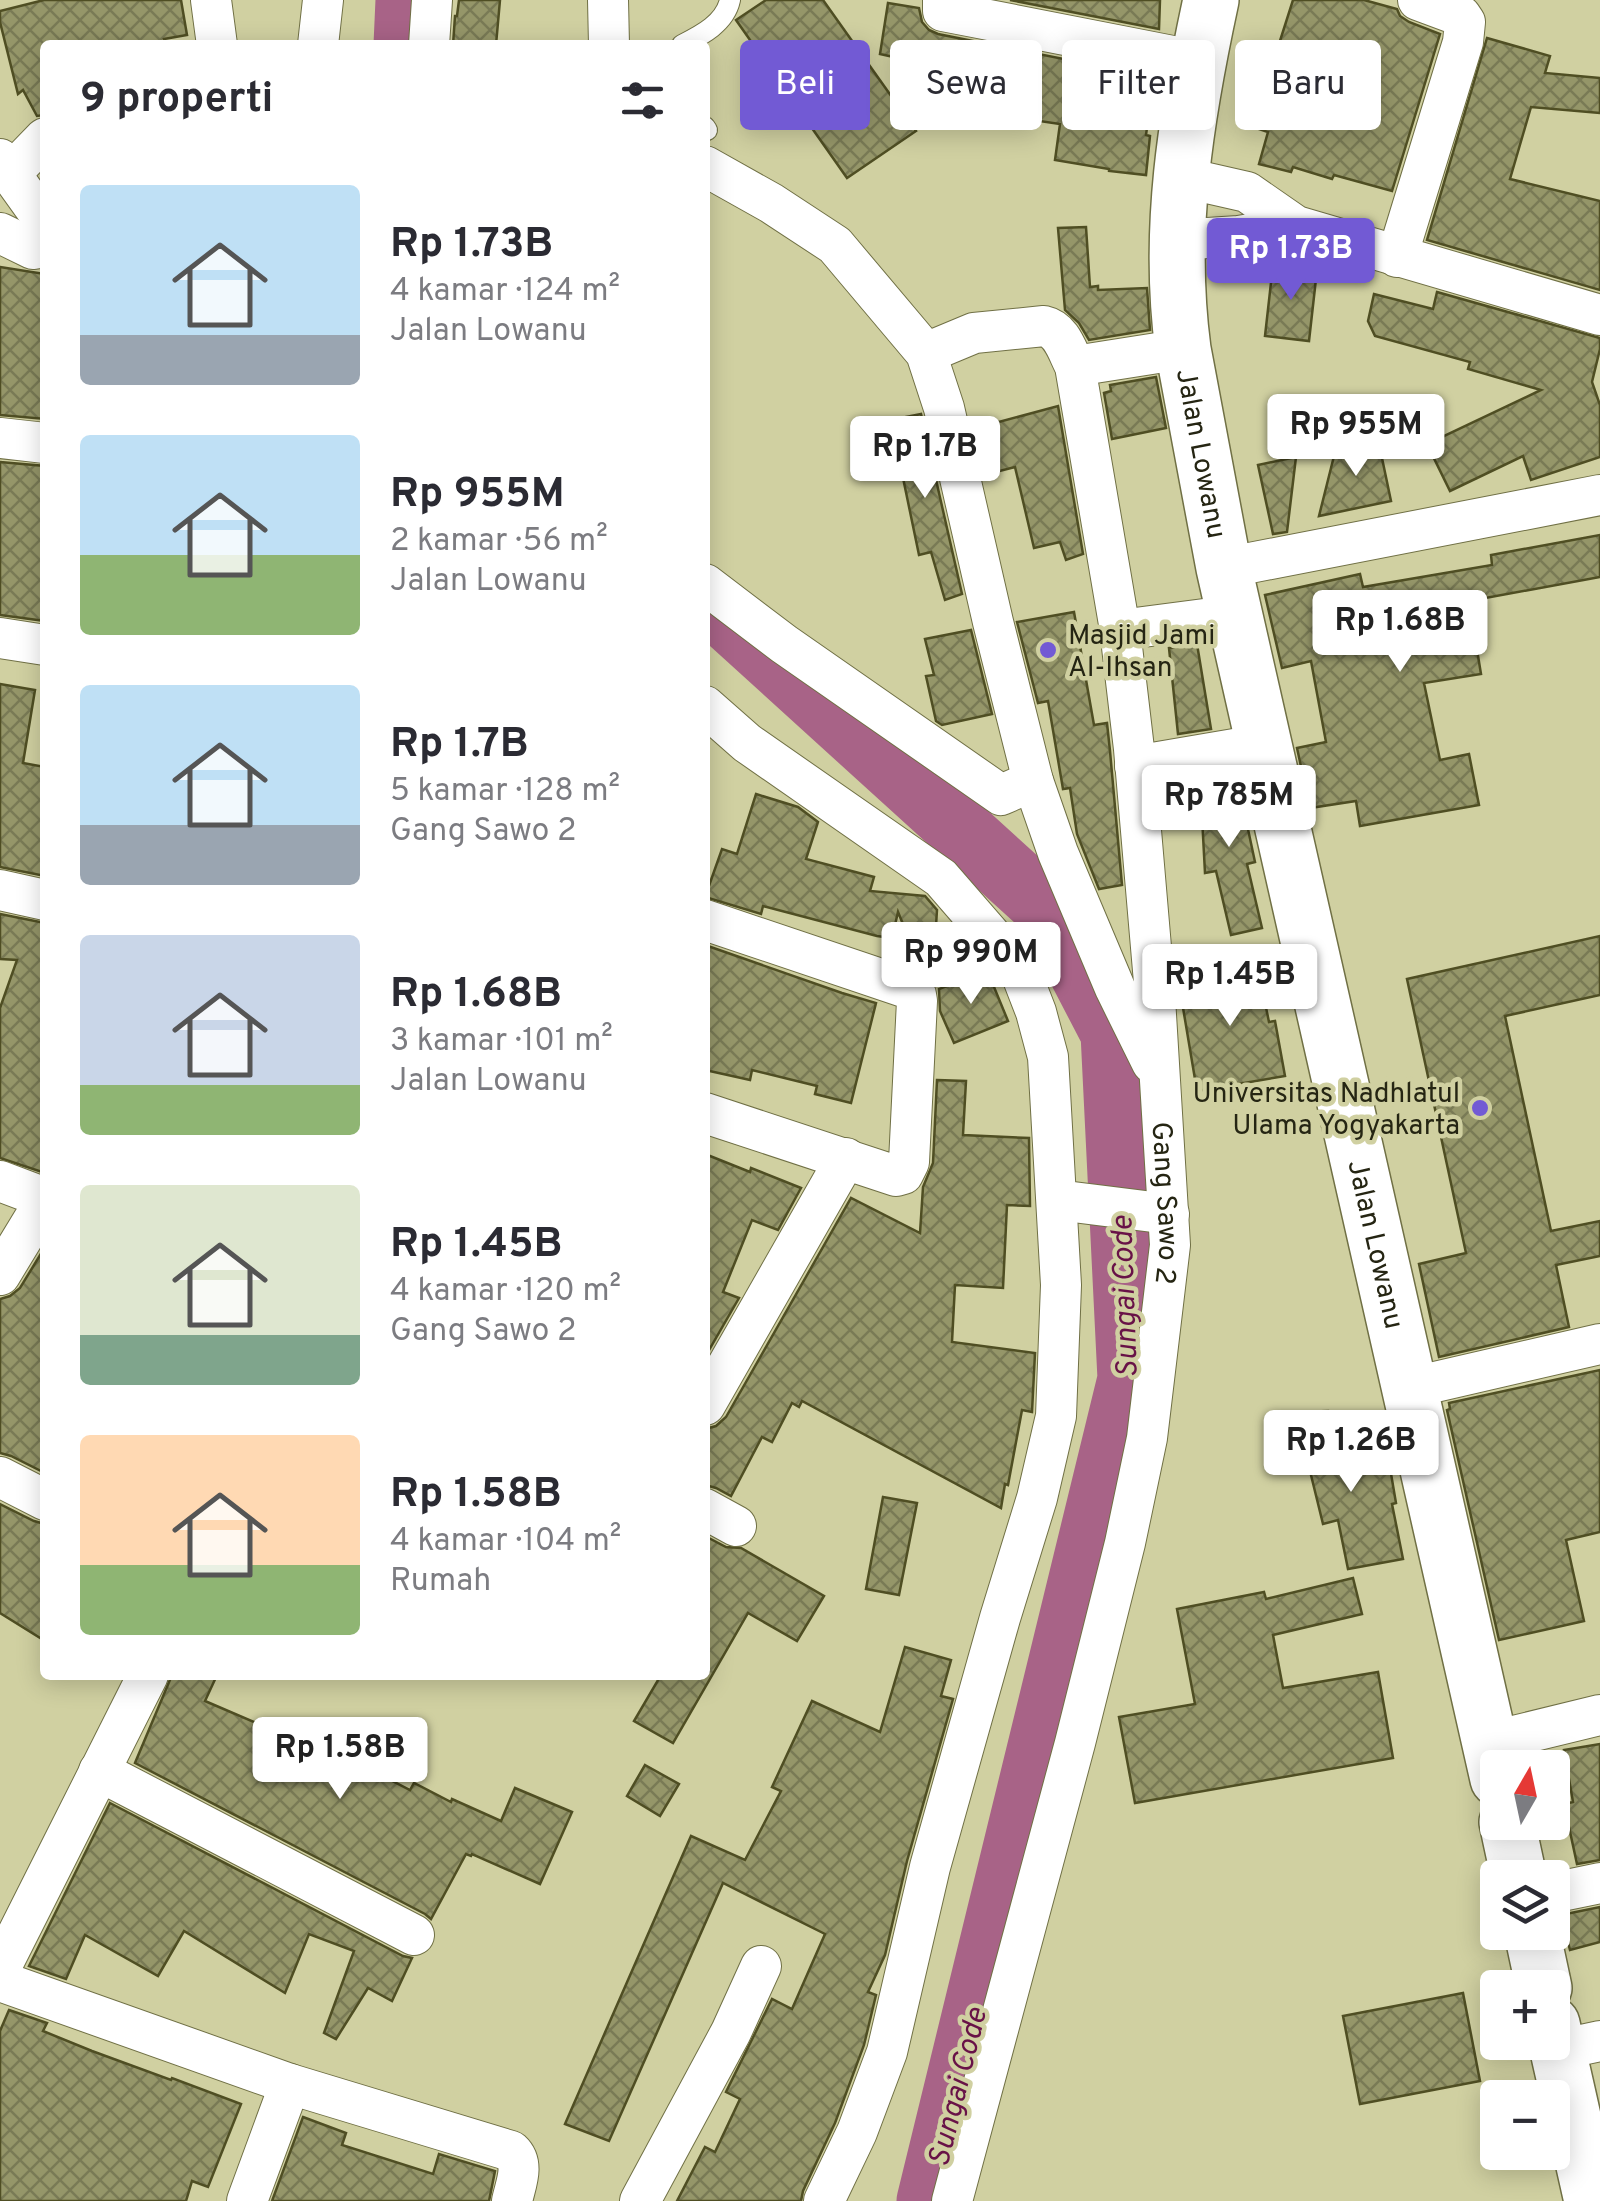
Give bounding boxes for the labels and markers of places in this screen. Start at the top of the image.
pin: Rp 1.73B [1188,218,1394,303]
pin: Rp 955M [1264,394,1448,479]
pin: Rp 1.7B [833,416,1017,501]
pin: Rp 1.68B [1297,590,1503,675]
place label: Masjid Jami Al-Ihsan [1068,619,1215,687]
marker: Masjid Jami Al-Ihsan [1037,639,1059,661]
pin: Rp 785M [1137,765,1321,850]
pin: Rp 990M [879,922,1063,1007]
pin: Rp 1.45B [1127,944,1333,1029]
place label: Universitas Nadhlatul Ulama Yogyakarta [1192,1077,1460,1145]
marker: Universitas Nadhlatul Ulama Yogyakarta [1469,1097,1491,1119]
pin: Rp 1.26B [1248,1410,1454,1495]
pin: Rp 1.58B [237,1717,443,1802]

